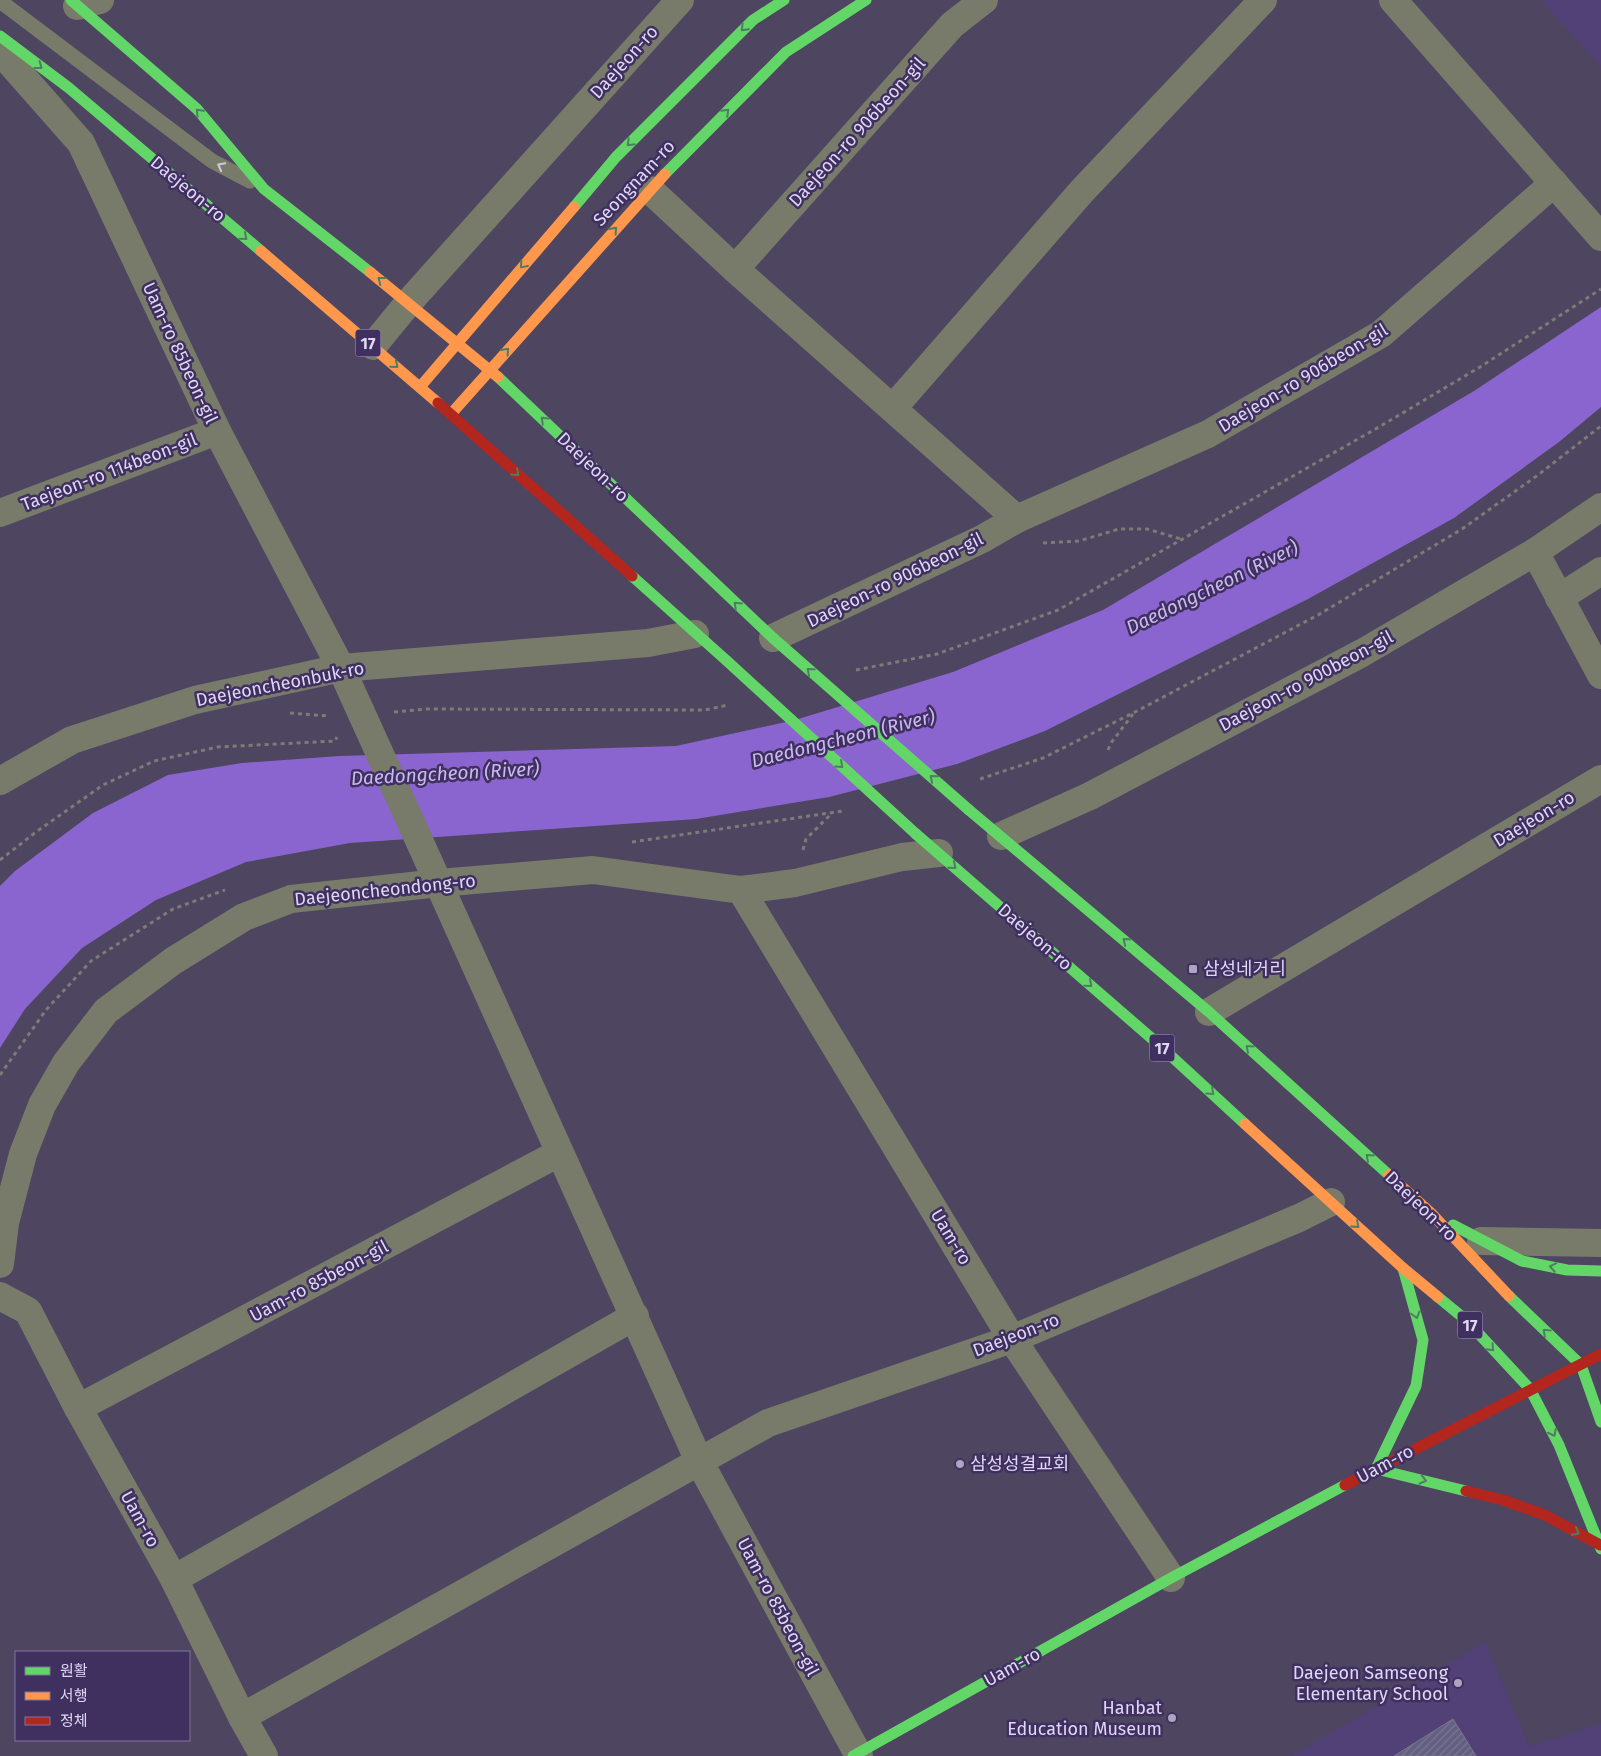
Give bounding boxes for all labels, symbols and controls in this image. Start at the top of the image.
street label: Daejeon-ro [585,21,663,103]
one-way arrow [741,22,750,31]
street label: Daejeon-ro 906beon-gil [784,53,930,211]
one-way arrow [33,60,42,68]
one-way arrow [196,109,205,118]
one-way arrow [720,109,729,118]
street label: Seongnam-ro [588,135,680,231]
one-way arrow [627,137,636,146]
street label: Daejeon-ro [146,151,230,227]
one-way arrow [218,162,227,172]
one-way arrow [608,226,617,235]
one-way arrow [239,231,248,240]
one-way arrow [520,260,529,269]
one-way arrow [377,277,387,286]
street label: Uam-ro 85beon-gil [138,279,222,427]
street label: Daejeon-ro 906beon-gil [1214,319,1392,437]
road number: 17 [356,329,380,356]
one-way arrow [500,347,509,356]
one-way arrow [389,359,398,368]
one-way arrow [540,417,549,426]
street label: Daejeon-ro [553,427,633,507]
street label: Taejeon-ro 114beon-gil [18,428,200,516]
one-way arrow [511,467,520,476]
street label: Daejeon-ro 906beon-gil [803,528,987,632]
water label: Daedongcheon (River) [1122,536,1302,639]
one-way arrow [734,602,743,611]
street label: Daejeon-ro 900beon-gil [1215,626,1397,736]
street label: Daejeoncheonbuk-ro [194,657,366,711]
one-way arrow [807,668,816,677]
water label: Daedongcheon (River) [749,705,937,772]
water label: Daedongcheon (River) [350,757,540,790]
one-way arrow [835,759,844,768]
one-way arrow [929,775,938,784]
street label: Daejeon-ro [1489,786,1579,852]
one-way arrow [948,860,957,869]
street label: Daejeoncheondong-ro [293,870,477,910]
street label: Daejeon-ro [993,899,1077,975]
one-way arrow [1123,939,1132,947]
place label: 삼성네거리 [1203,958,1286,980]
marker: 삼성네거리 [1187,963,1199,975]
one-way arrow [1083,978,1092,987]
road number: 17 [1150,1034,1174,1062]
one-way arrow [1245,1045,1254,1054]
one-way arrow [1205,1086,1214,1095]
one-way arrow [1366,1154,1375,1163]
street label: Daejeon-ro [1381,1166,1461,1246]
street label: Uam-ro [926,1205,976,1269]
one-way arrow [1351,1219,1360,1228]
street label: Uam-ro 85beon-gil [246,1235,392,1327]
one-way arrow [1548,1263,1557,1273]
street label: Daejeon-ro [970,1308,1062,1362]
one-way arrow [1410,1311,1421,1320]
road number: 17 [1458,1312,1482,1338]
one-way arrow [1542,1329,1551,1338]
one-way arrow [1485,1342,1494,1351]
one-way arrow [1546,1428,1556,1437]
street label: Uam-ro [1353,1440,1417,1488]
place label: 삼성성결교회 [970,1453,1069,1475]
marker: 삼성성결교회 [954,1458,966,1470]
one-way arrow [1419,1474,1428,1485]
street label: Uam-ro [116,1487,164,1551]
one-way arrow [1571,1526,1580,1536]
street label: Uam-ro 85beon-gil [732,1534,824,1680]
street label: Uam-ro [980,1643,1044,1691]
legend [15,1651,190,1741]
text: 원활 [60,1662,88,1680]
place label: Daejeon Samseong Elementary School [1293,1662,1449,1705]
marker: Daejeon Samseong Elementary School [1452,1677,1464,1689]
text: 서행 [60,1687,88,1705]
place label: Hanbat Education Museum [1007,1697,1162,1740]
text: 정체 [60,1712,88,1730]
marker: Hanbat Education Museum [1166,1712,1178,1724]

